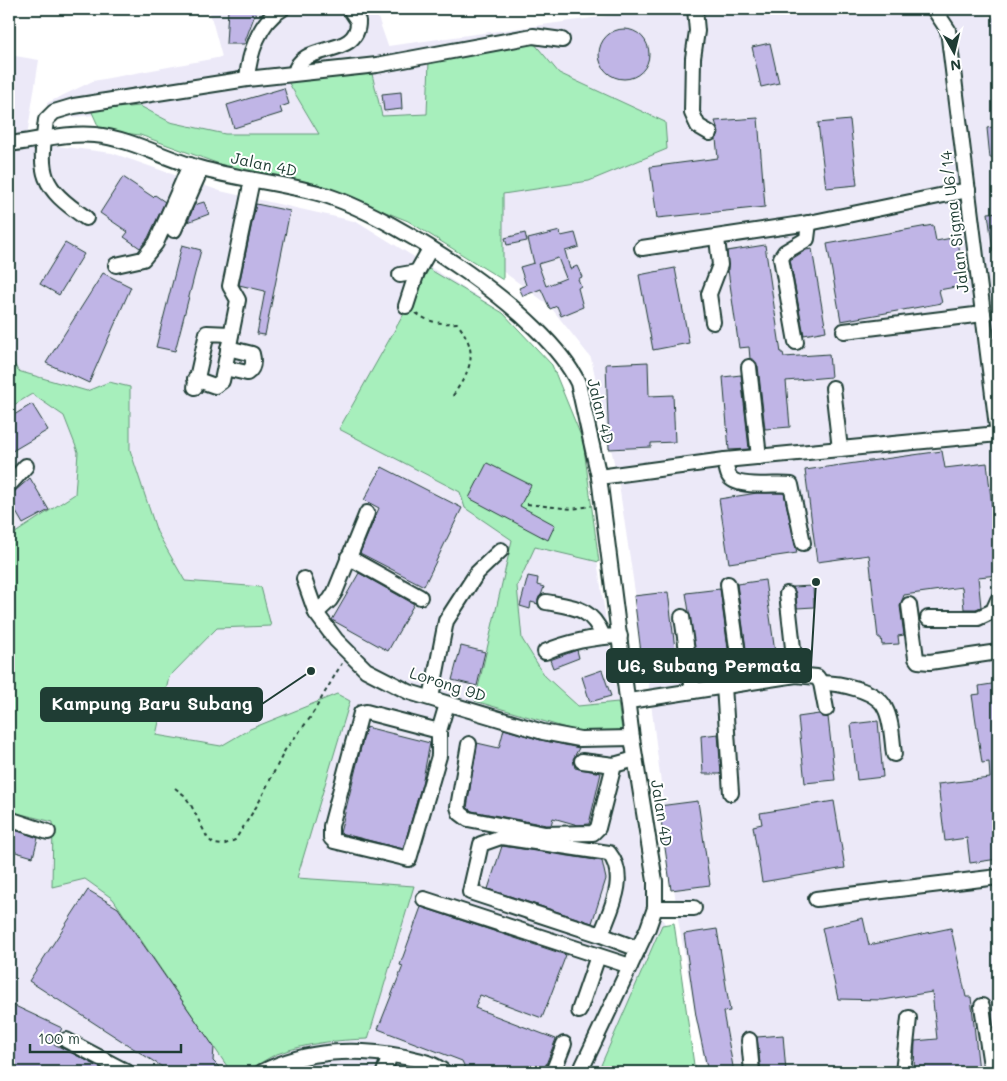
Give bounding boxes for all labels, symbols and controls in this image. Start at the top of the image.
north arrow [930,28,980,78]
text: N [949,55,962,76]
street label: Jalan 4D [229,146,299,181]
street label: Jalan Sigma U6/14 [934,149,973,294]
street label: Jalan 4D [583,376,620,446]
callout: U6, Subang Permata [607,649,811,682]
text: U6, Subang Permata [617,653,801,677]
street label: Lorong 9D [407,661,489,706]
callout: Kampung Baru Subang [41,688,262,721]
text: Kampung Baru Subang [52,691,253,715]
street label: Jalan 4D [647,778,678,848]
scale bar [30,1021,181,1053]
text: 100 m [38,1028,80,1048]

